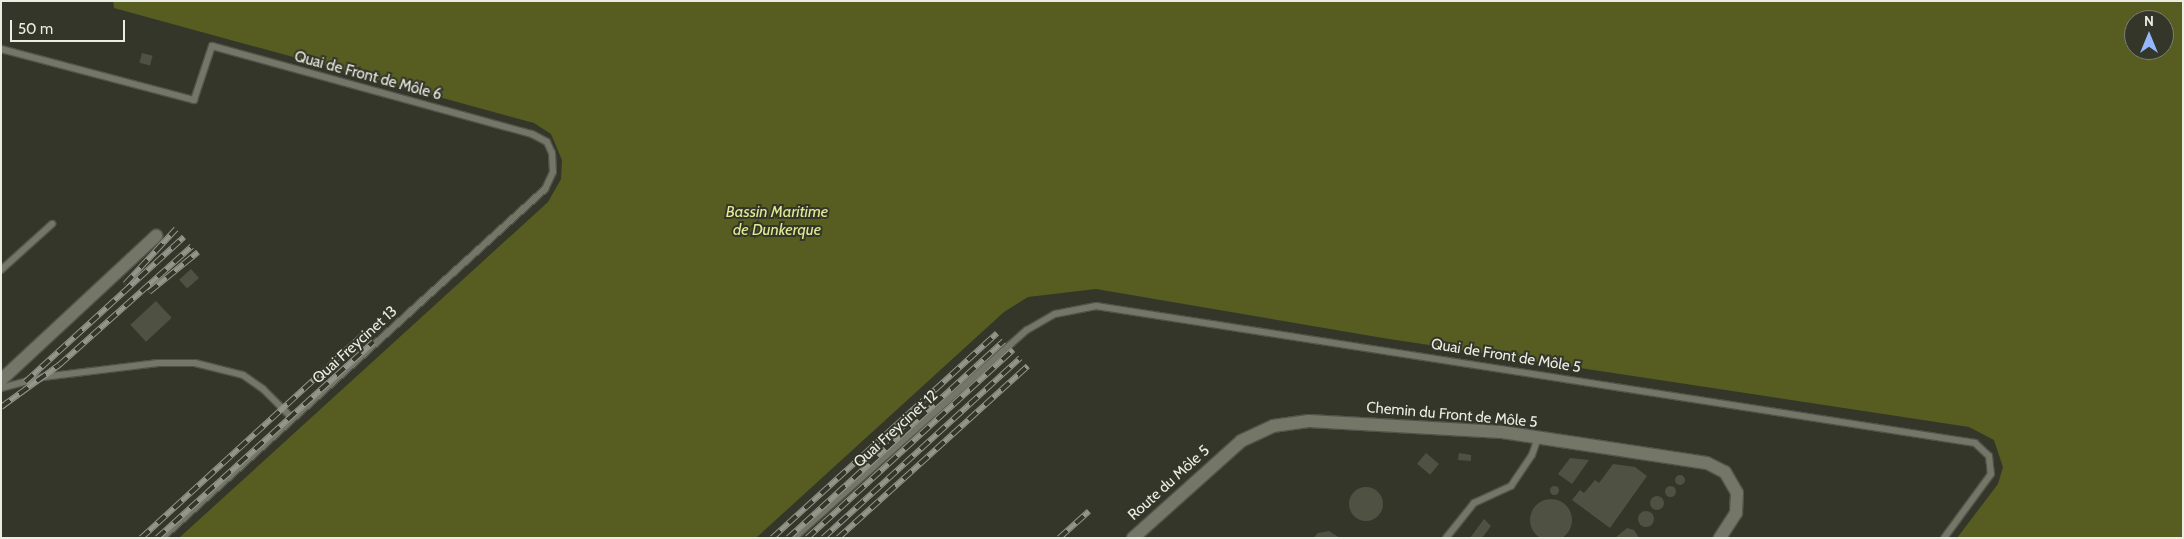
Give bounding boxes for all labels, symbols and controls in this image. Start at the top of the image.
scale bar [12,10,128,42]
north arrow [2124,10,2174,60]
text: N [2144,12,2154,30]
text: 50 m [18,20,53,38]
street label: Quai de Front de Môle 6 [292,48,444,104]
water label: Bassin Maritime de Dunkerque [726,202,828,240]
street label: Quai Freycinet 13 [309,302,401,388]
street label: Quai de Front de Môle 5 [1430,335,1582,377]
street label: Quai Freycinet 12 [850,386,942,472]
street label: Chemin du Front de Môle 5 [1366,399,1538,431]
street label: Route du Môle 5 [1125,442,1213,524]

